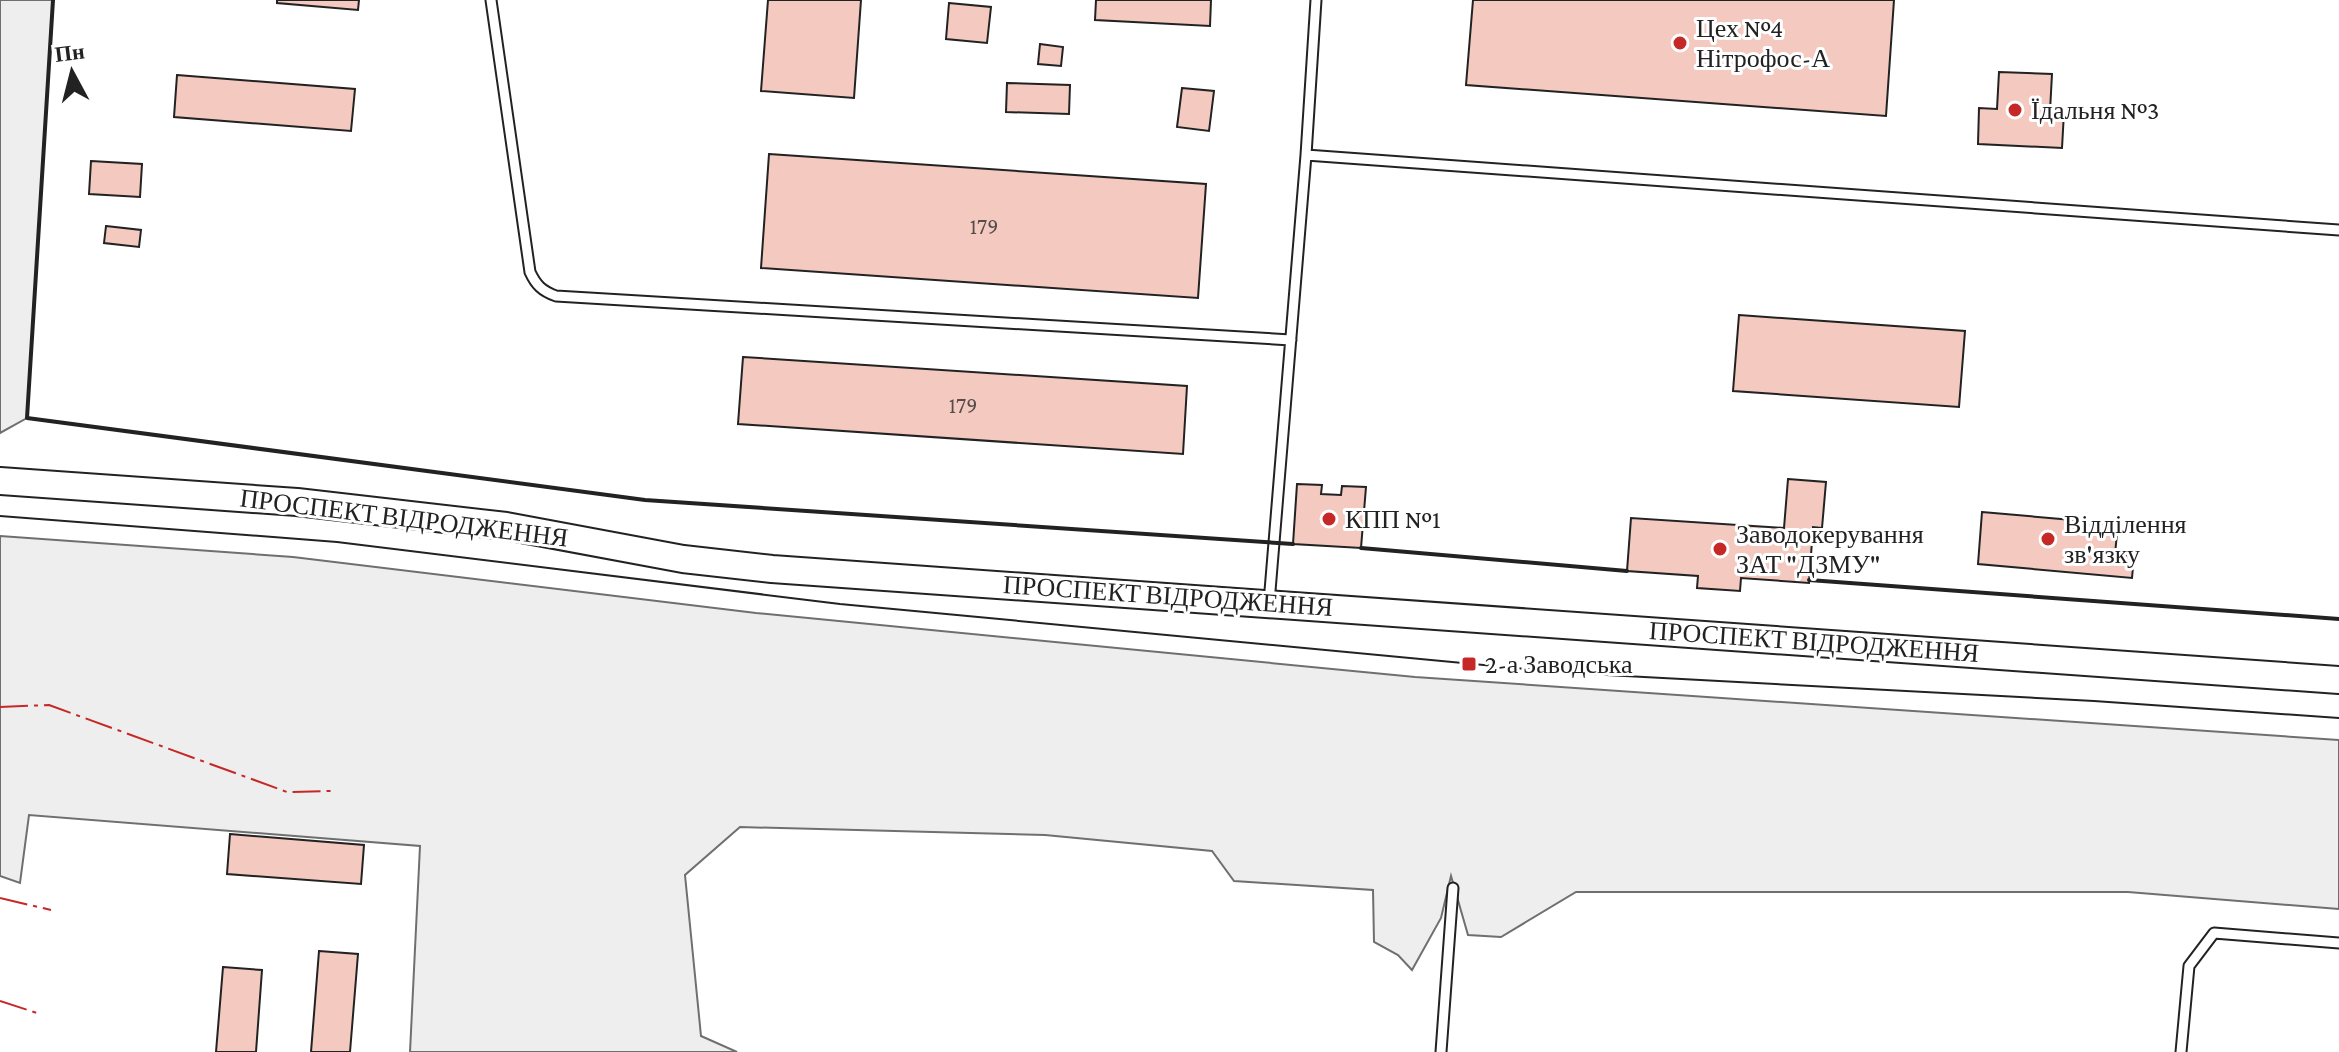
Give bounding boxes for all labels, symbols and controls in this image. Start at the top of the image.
place label: Цех №4 Нітрофос-А [1696,14,1830,73]
north arrow [32,32,112,112]
marker: Цех №4 Нітрофос-А [1671,34,1689,52]
text: Пн [53,38,86,67]
place label: Їдальня №3 [2031,96,2159,125]
marker: Їдальня №3 [2006,101,2024,119]
house number: 179 [970,214,998,239]
house number: 179 [949,393,977,418]
street label: ПРОСПЕКТ ВІДРОДЖЕННЯ [238,483,570,553]
place label: КПП №1 [1345,505,1441,534]
marker: КПП №1 [1320,510,1338,528]
place label: Відділення зв'язку [2064,510,2187,569]
place label: Заводокерування ЗАТ "ДЗМУ" [1736,520,1924,579]
marker: Відділення зв'язку [2039,530,2057,548]
marker: Заводокерування ЗАТ "ДЗМУ" [1711,540,1729,558]
street label: ПРОСПЕКТ ВІДРОДЖЕННЯ [1002,570,1334,622]
street label: ПРОСПЕКТ ВІДРОДЖЕННЯ [1648,616,1980,668]
place label: 2-а Заводська [1485,650,1633,679]
marker: 2-а Заводська [1460,655,1478,673]

